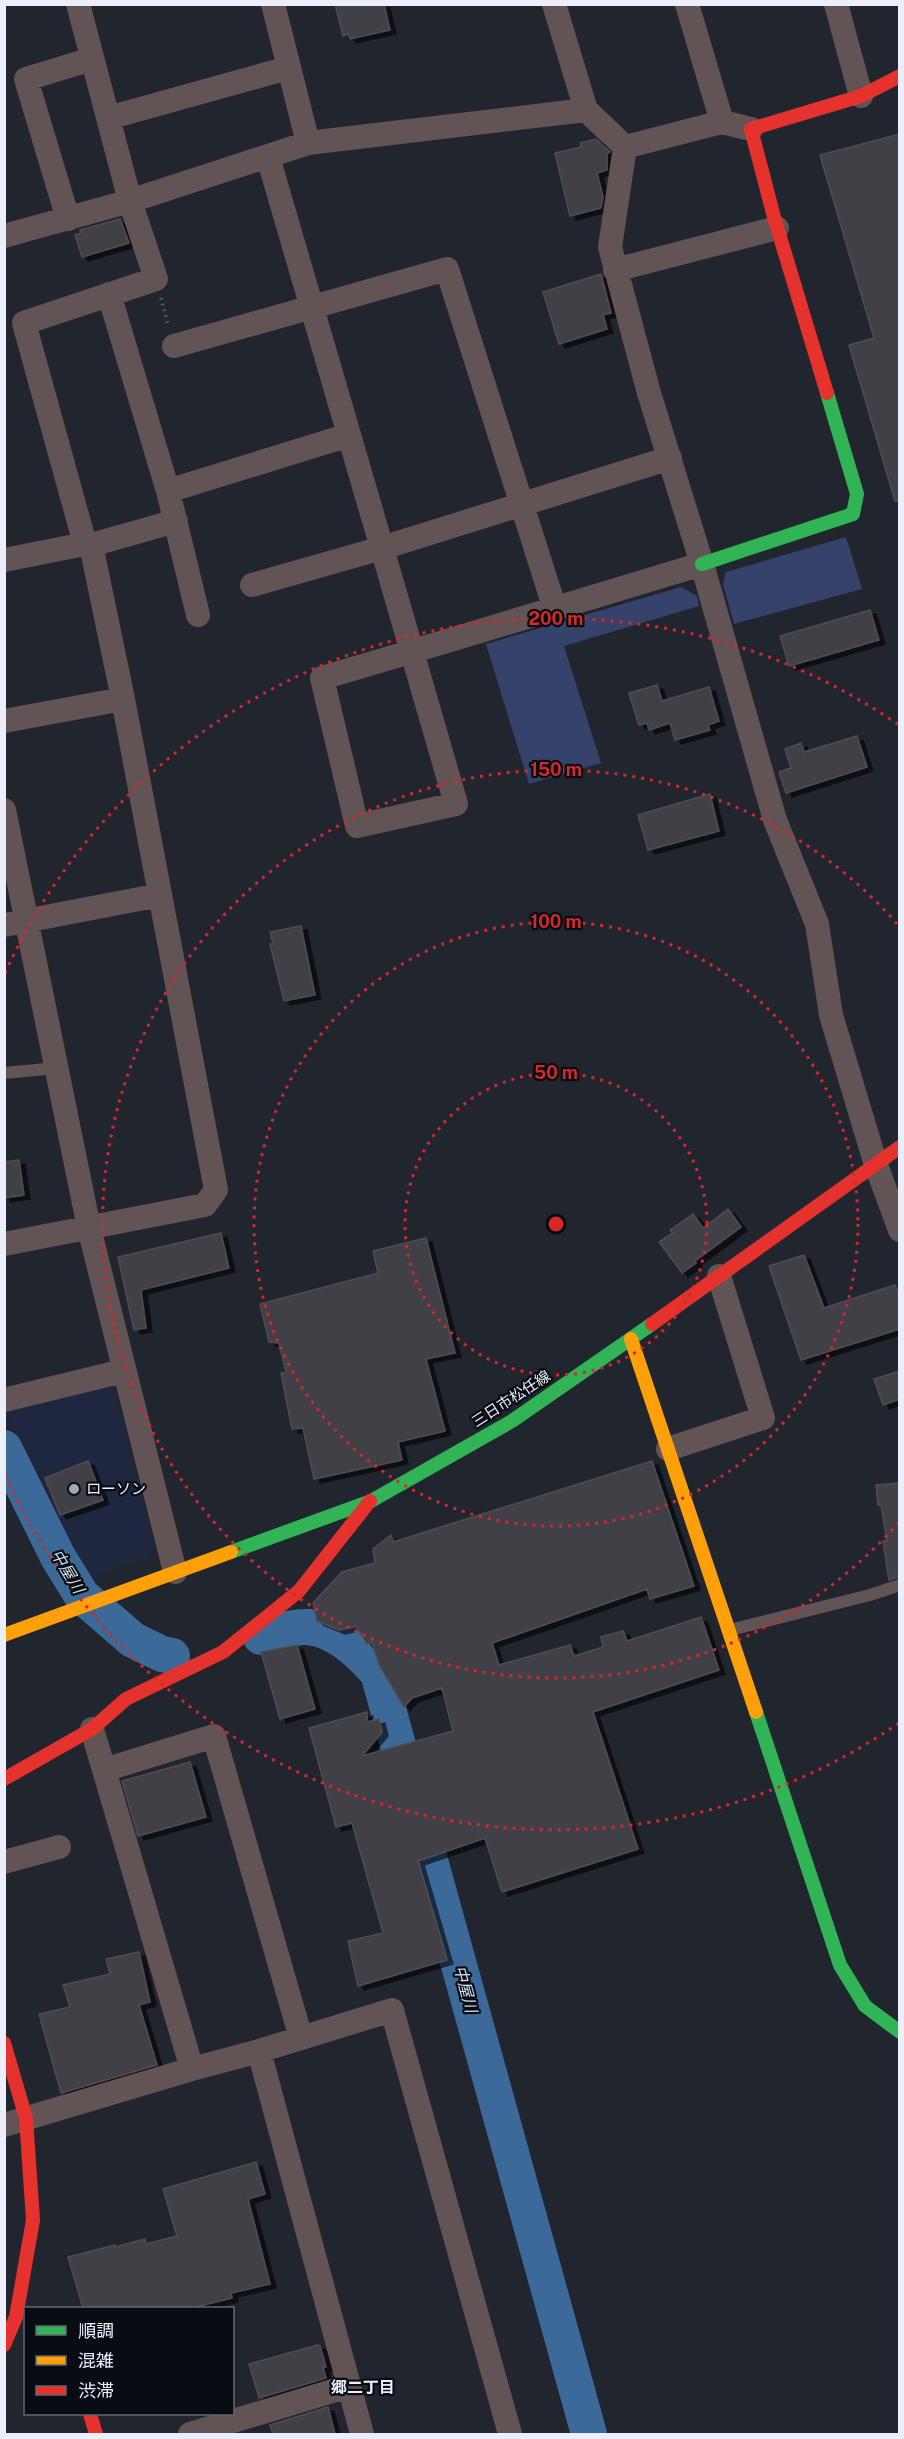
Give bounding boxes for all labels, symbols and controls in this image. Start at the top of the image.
text: 200 m [529,608,583,629]
text: 150 m [530,759,582,780]
text: 100 m [530,911,582,932]
text: 50 m [534,1062,578,1083]
centre of rings [546,1214,566,1234]
street label: 三日市松任線 [468,1367,553,1430]
place label: ローソン [86,1480,146,1497]
marker: ローソン [67,1482,81,1496]
water label: 中屋川 [47,1546,89,1598]
water label: 中屋川 [450,1963,481,2017]
legend [24,2307,234,2415]
text: 順調 [78,2320,114,2341]
text: 混雑 [78,2350,114,2371]
district label: 郷二丁目 [331,2378,395,2397]
text: 渋滞 [78,2380,114,2401]

